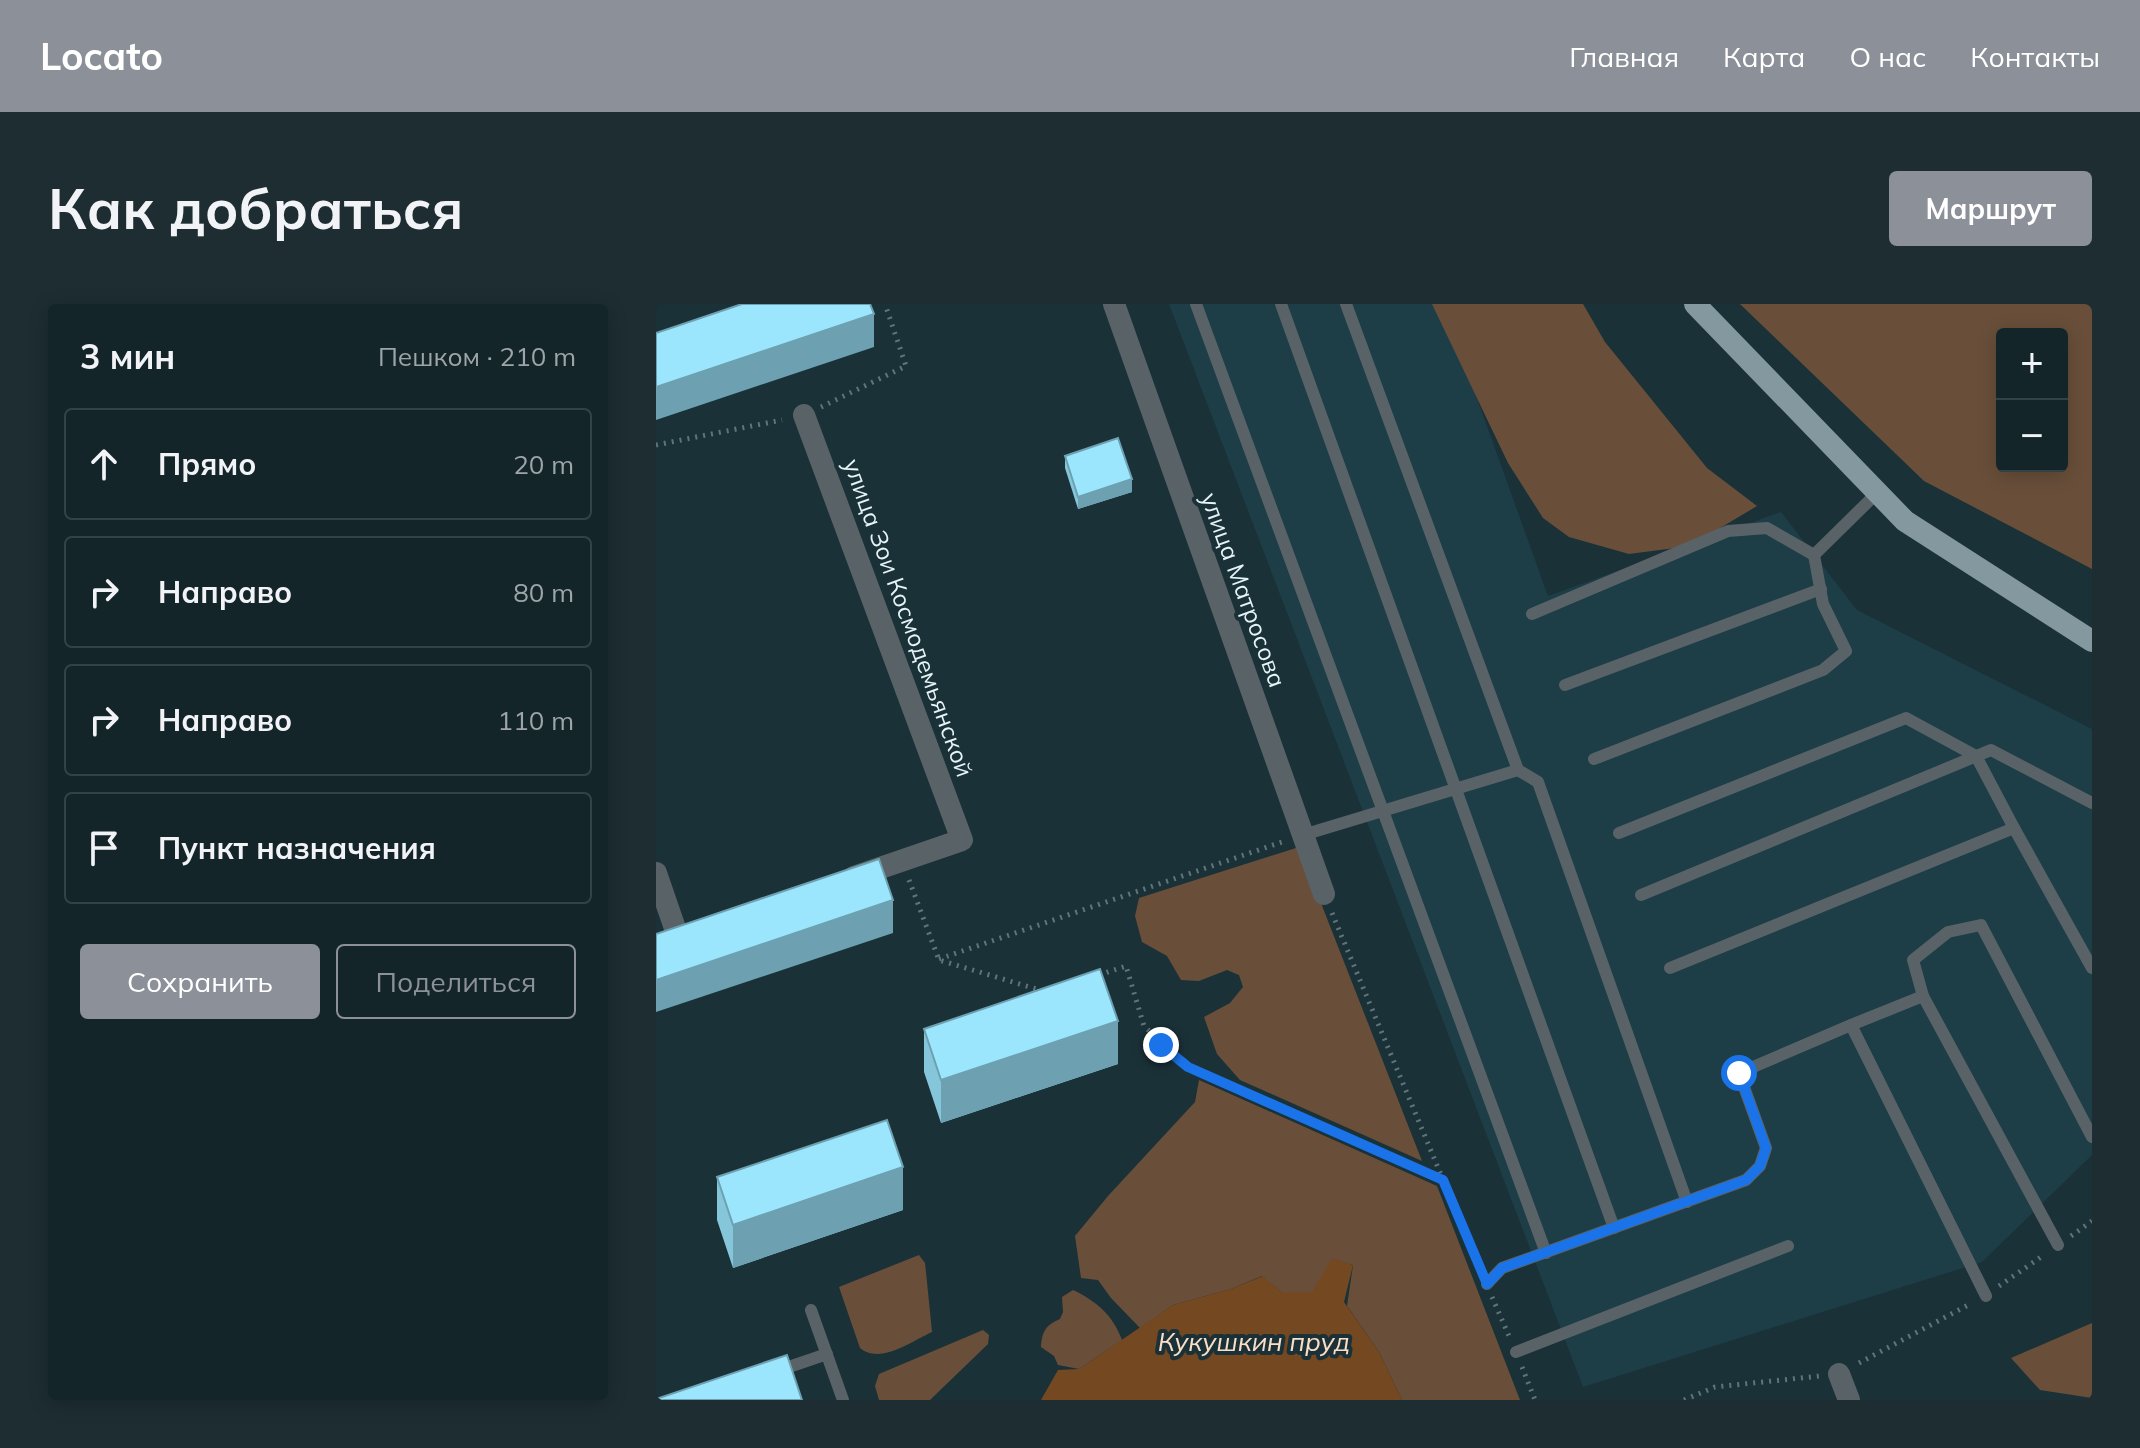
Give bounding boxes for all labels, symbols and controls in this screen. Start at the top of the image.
text: Locato [40,32,163,80]
text: Главная [1569,39,1679,74]
text: Карта [1723,39,1805,74]
text: О нас [1849,39,1926,74]
text: Контакты [1970,39,2100,74]
button: Маршрут [1889,171,2092,246]
text: Как добраться [48,173,463,243]
map controls [1996,328,2068,472]
button: + [1996,328,2068,400]
text: 3 мин [80,335,175,378]
text: Пешком · 210 m [378,340,576,373]
button: − [1996,400,2068,472]
icon: ahead [82,442,126,486]
text: Прямо [158,445,256,483]
text: 20 m [513,448,574,481]
street label: улица Зои Космодемьянской [837,454,981,781]
street label: улица Матросова [1195,488,1293,691]
icon: right [82,570,126,614]
text: Направо [158,573,292,611]
text: 80 m [513,576,574,609]
icon: right [82,698,126,742]
text: Направо [158,701,292,739]
text: 110 m [498,704,574,737]
icon: arrive [82,826,126,870]
text: Пункт назначения [158,829,436,867]
button: Сохранить [80,944,320,1019]
button: Поделиться [336,944,576,1019]
route end [1143,1027,1179,1063]
route start [1721,1055,1757,1091]
water label: Кукушкин пруд [1158,1325,1350,1358]

